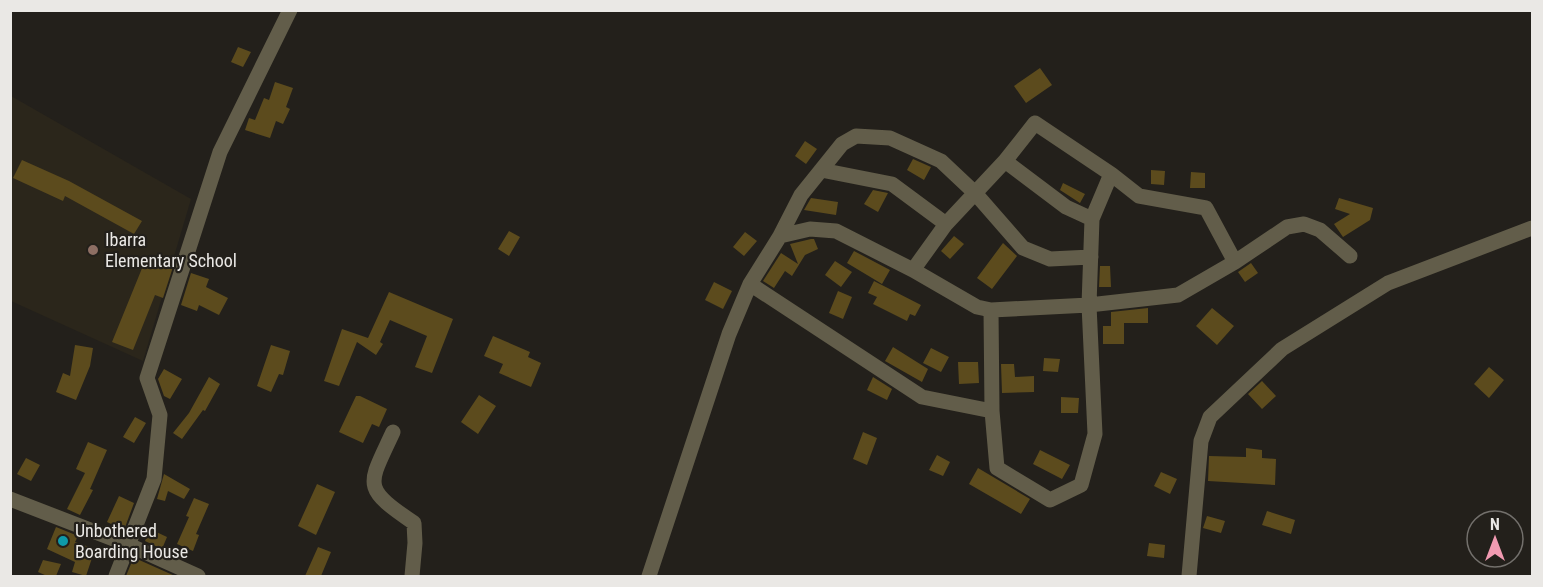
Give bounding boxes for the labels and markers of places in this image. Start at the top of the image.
place label: Ibarra Elementary School [105,229,237,271]
marker: Ibarra Elementary School [86,243,100,257]
place label: Unbothered Boarding House [75,520,188,562]
marker: Unbothered Boarding House [56,534,70,548]

